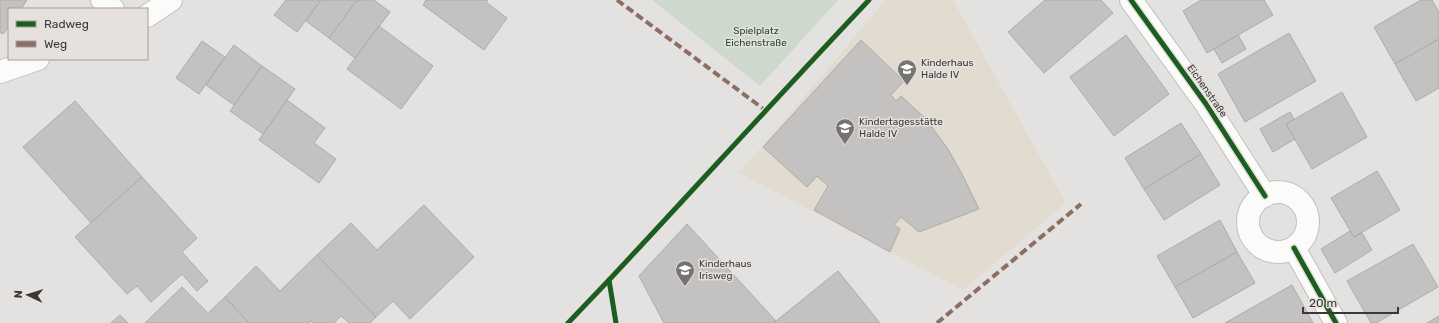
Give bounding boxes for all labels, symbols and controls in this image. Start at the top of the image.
legend [8,8,148,60]
text: Radweg [44,17,89,31]
park label: Spielplatz Eichenstraße [725,25,787,49]
text: Weg [44,37,67,51]
place label: Kinderhaus Halde IV [921,57,974,81]
school or university icon: Kinderhaus Halde IV [896,58,918,86]
street label: Eichenstraße [1184,62,1230,120]
place label: Kindertagesstätte Halde IV [859,116,943,140]
school or university icon: Kindertagesstätte Halde IV [834,117,856,145]
place label: Kinderhaus Irisweg [699,258,752,282]
school or university icon: Kinderhaus Irisweg [674,259,696,287]
north arrow [8,275,48,315]
scale bar [1303,289,1398,315]
text: N [12,290,25,299]
text: 20 m [1309,296,1337,310]

